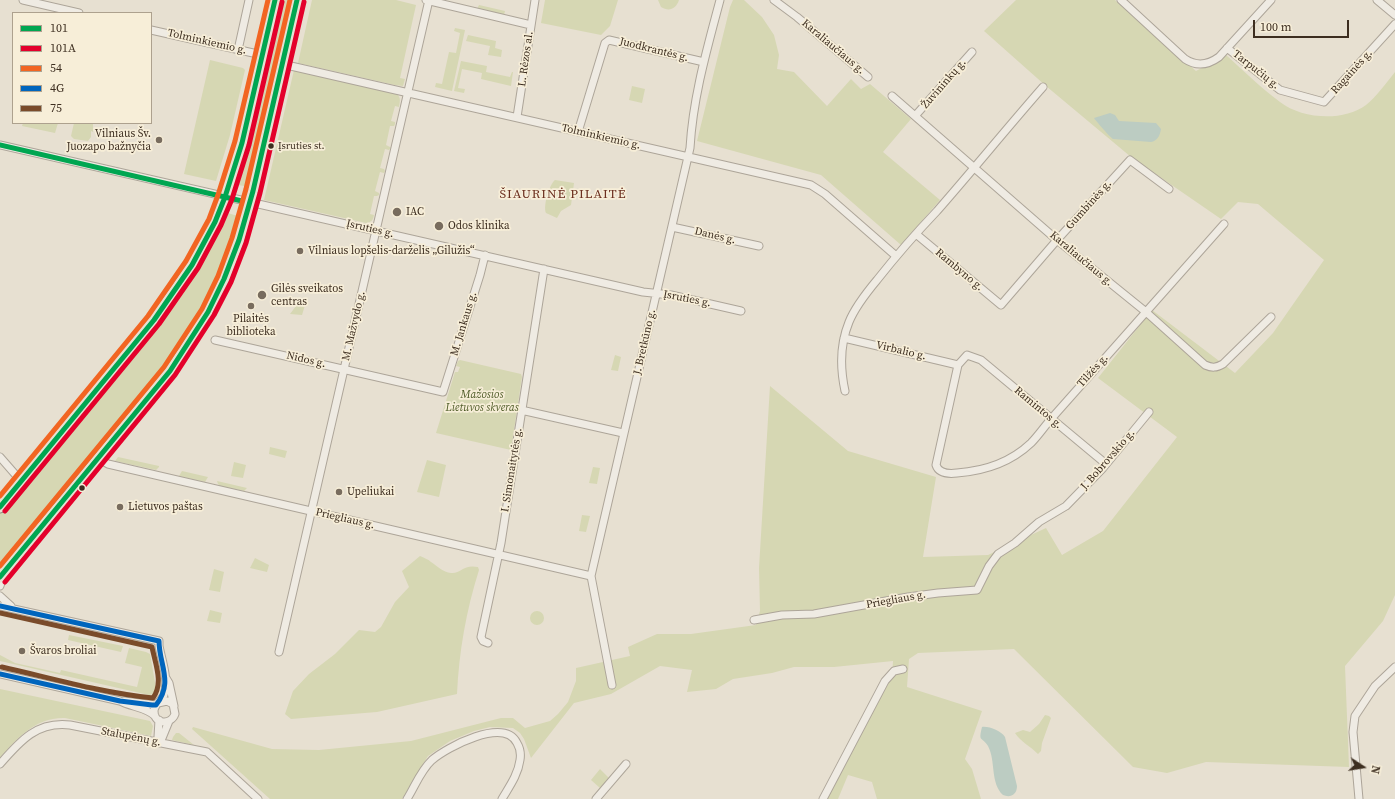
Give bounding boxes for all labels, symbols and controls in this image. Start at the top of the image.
legend [12,12,152,124]
scale bar [1255,12,1351,38]
street label: Karaliaučiaus g. [799,17,867,77]
text: 100 m [1260,19,1292,35]
text: 101 [50,20,68,36]
street label: Tolminkiemio g. [166,27,248,57]
street label: L. Rėzos al. [516,31,536,87]
street label: Juodkrantės g. [618,35,690,65]
text: 101A [50,40,76,56]
street label: Ragainės g. [1328,47,1376,97]
street label: Tarpučių g. [1230,48,1282,92]
street label: Žuvininkų g. [919,56,969,112]
text: 54 [50,60,62,76]
text: 4G [50,80,64,96]
text: 75 [50,100,62,116]
street label: Tolminkiemio g. [560,122,642,152]
place label: Vilniaus Šv. Juozapo bažnyčia [67,127,151,153]
marker: Vilniaus Šv. Juozapo bažnyčia [154,135,164,145]
place label: Įsruties st. [278,140,324,152]
marker: Įsruties st. [266,141,276,151]
street label: Gumbinės g. [1063,178,1115,232]
district label: ŠIAURINĖ PILAITĖ [500,187,626,203]
place label: IAC [406,205,424,219]
marker: IAC [391,206,403,218]
street label: Įsruties g. [345,217,395,241]
place label: Odos klinika [448,219,510,233]
marker: Odos klinika [433,220,445,232]
street label: Danės g. [693,225,737,247]
street label: Karaliaučiaus g. [1047,229,1115,289]
place label: Vilniaus lopšelis-darželis „Gilužis“ [308,244,475,258]
marker: Vilniaus lopšelis-darželis „Gilužis“ [295,246,305,256]
street label: Rambyno g. [932,246,986,294]
place label: Gilės sveikatos centras [271,282,343,308]
street label: Įsruties g. [662,288,712,310]
marker: Gilės sveikatos centras [256,289,268,301]
street label: M. Mažvydo g. [340,290,368,362]
street label: M. Jankaus g. [448,290,480,358]
marker: Pilaitės biblioteka [246,301,256,311]
street label: J. Bretkūno g. [631,308,659,376]
place label: Pilaitės biblioteka [226,312,276,338]
street label: Virbalio g. [875,339,927,363]
street label: Nidos g. [285,349,327,371]
street label: Tilžės g. [1075,352,1111,390]
street label: Ramintos g. [1011,384,1065,432]
park label: Mažosios Lietuvos skveras [445,388,519,414]
street label: I. Simonaitytės g. [499,427,525,513]
street label: J. Bobrovskio g. [1078,427,1138,493]
unlabelled marker [77,483,87,493]
place label: Upeliukai [347,485,394,499]
marker: Upeliukai [334,487,344,497]
place label: Lietuvos paštas [128,500,203,514]
marker: Lietuvos paštas [115,502,125,512]
street label: Priegliaus g. [314,506,376,532]
street label: Priegliaus g. [865,588,927,612]
place label: Švaros broliai [30,644,97,658]
marker: Švaros broliai [17,646,27,656]
street label: Stalupėnų g. [100,725,162,749]
north arrow [1343,747,1383,787]
text: N [1367,764,1383,775]

